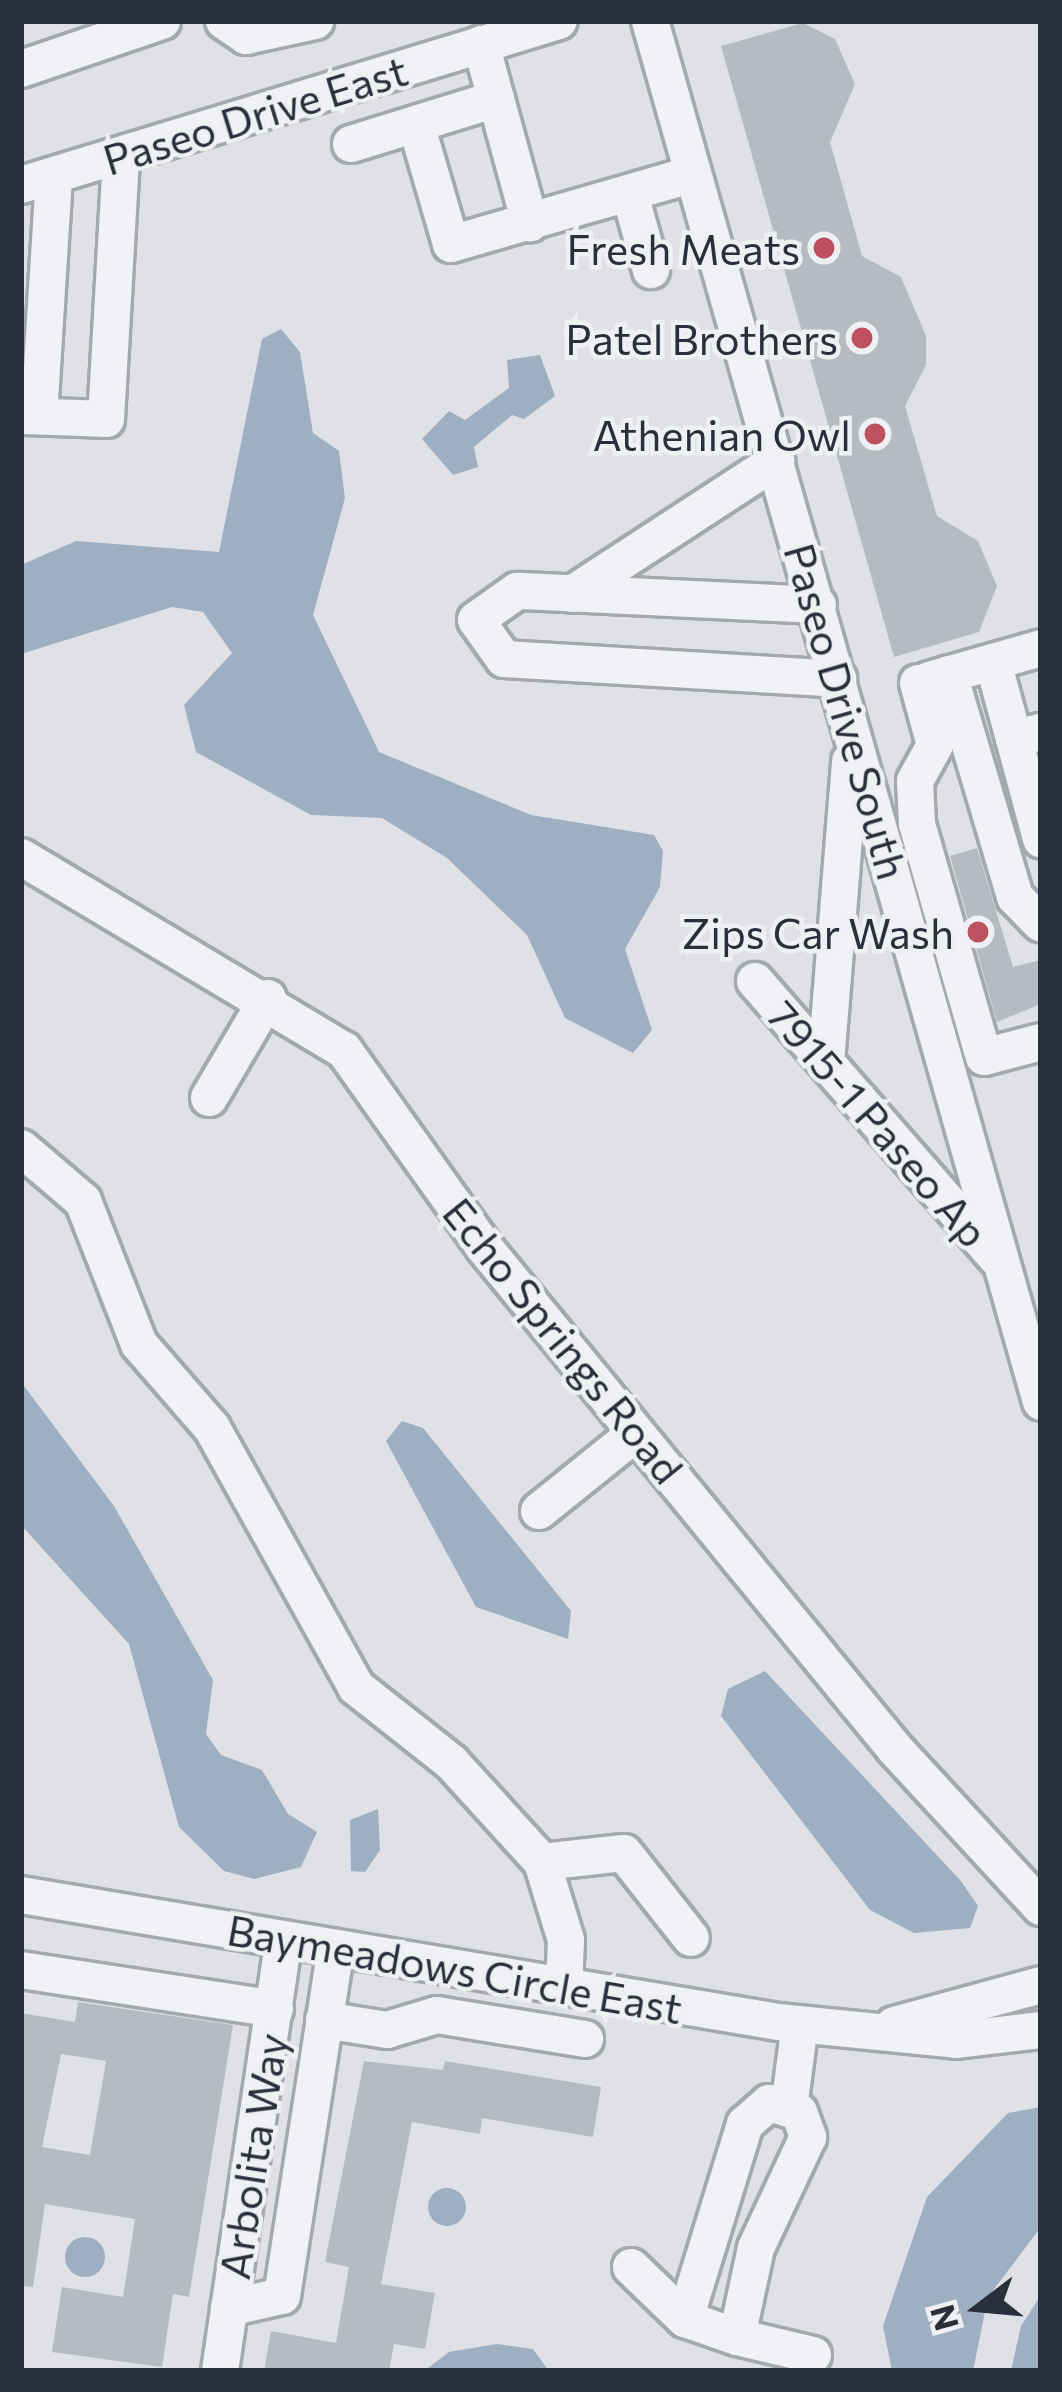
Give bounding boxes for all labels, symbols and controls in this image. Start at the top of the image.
street label: Paseo Drive East [97,44,413,184]
place label: Fresh Meats [567,223,800,273]
marker: Fresh Meats [811,235,837,261]
place label: Patel Brothers [565,313,838,363]
marker: Patel Brothers [849,325,875,351]
place label: Athenian Owl [593,409,851,459]
marker: Athenian Owl [862,421,888,447]
street label: Paseo Drive South [775,537,919,885]
place label: Zips Car Wash [682,907,954,957]
marker: Zips Car Wash [965,919,991,945]
street label: 7915-1 Paseo Ap [758,990,1000,1256]
street label: Echo Springs Road [434,1187,694,1493]
street label: Baymeadows Circle East [224,1903,686,2033]
street label: Arbolita Way [208,2029,296,2283]
north arrow [918,2248,1038,2368]
text: N [920,2301,966,2336]

